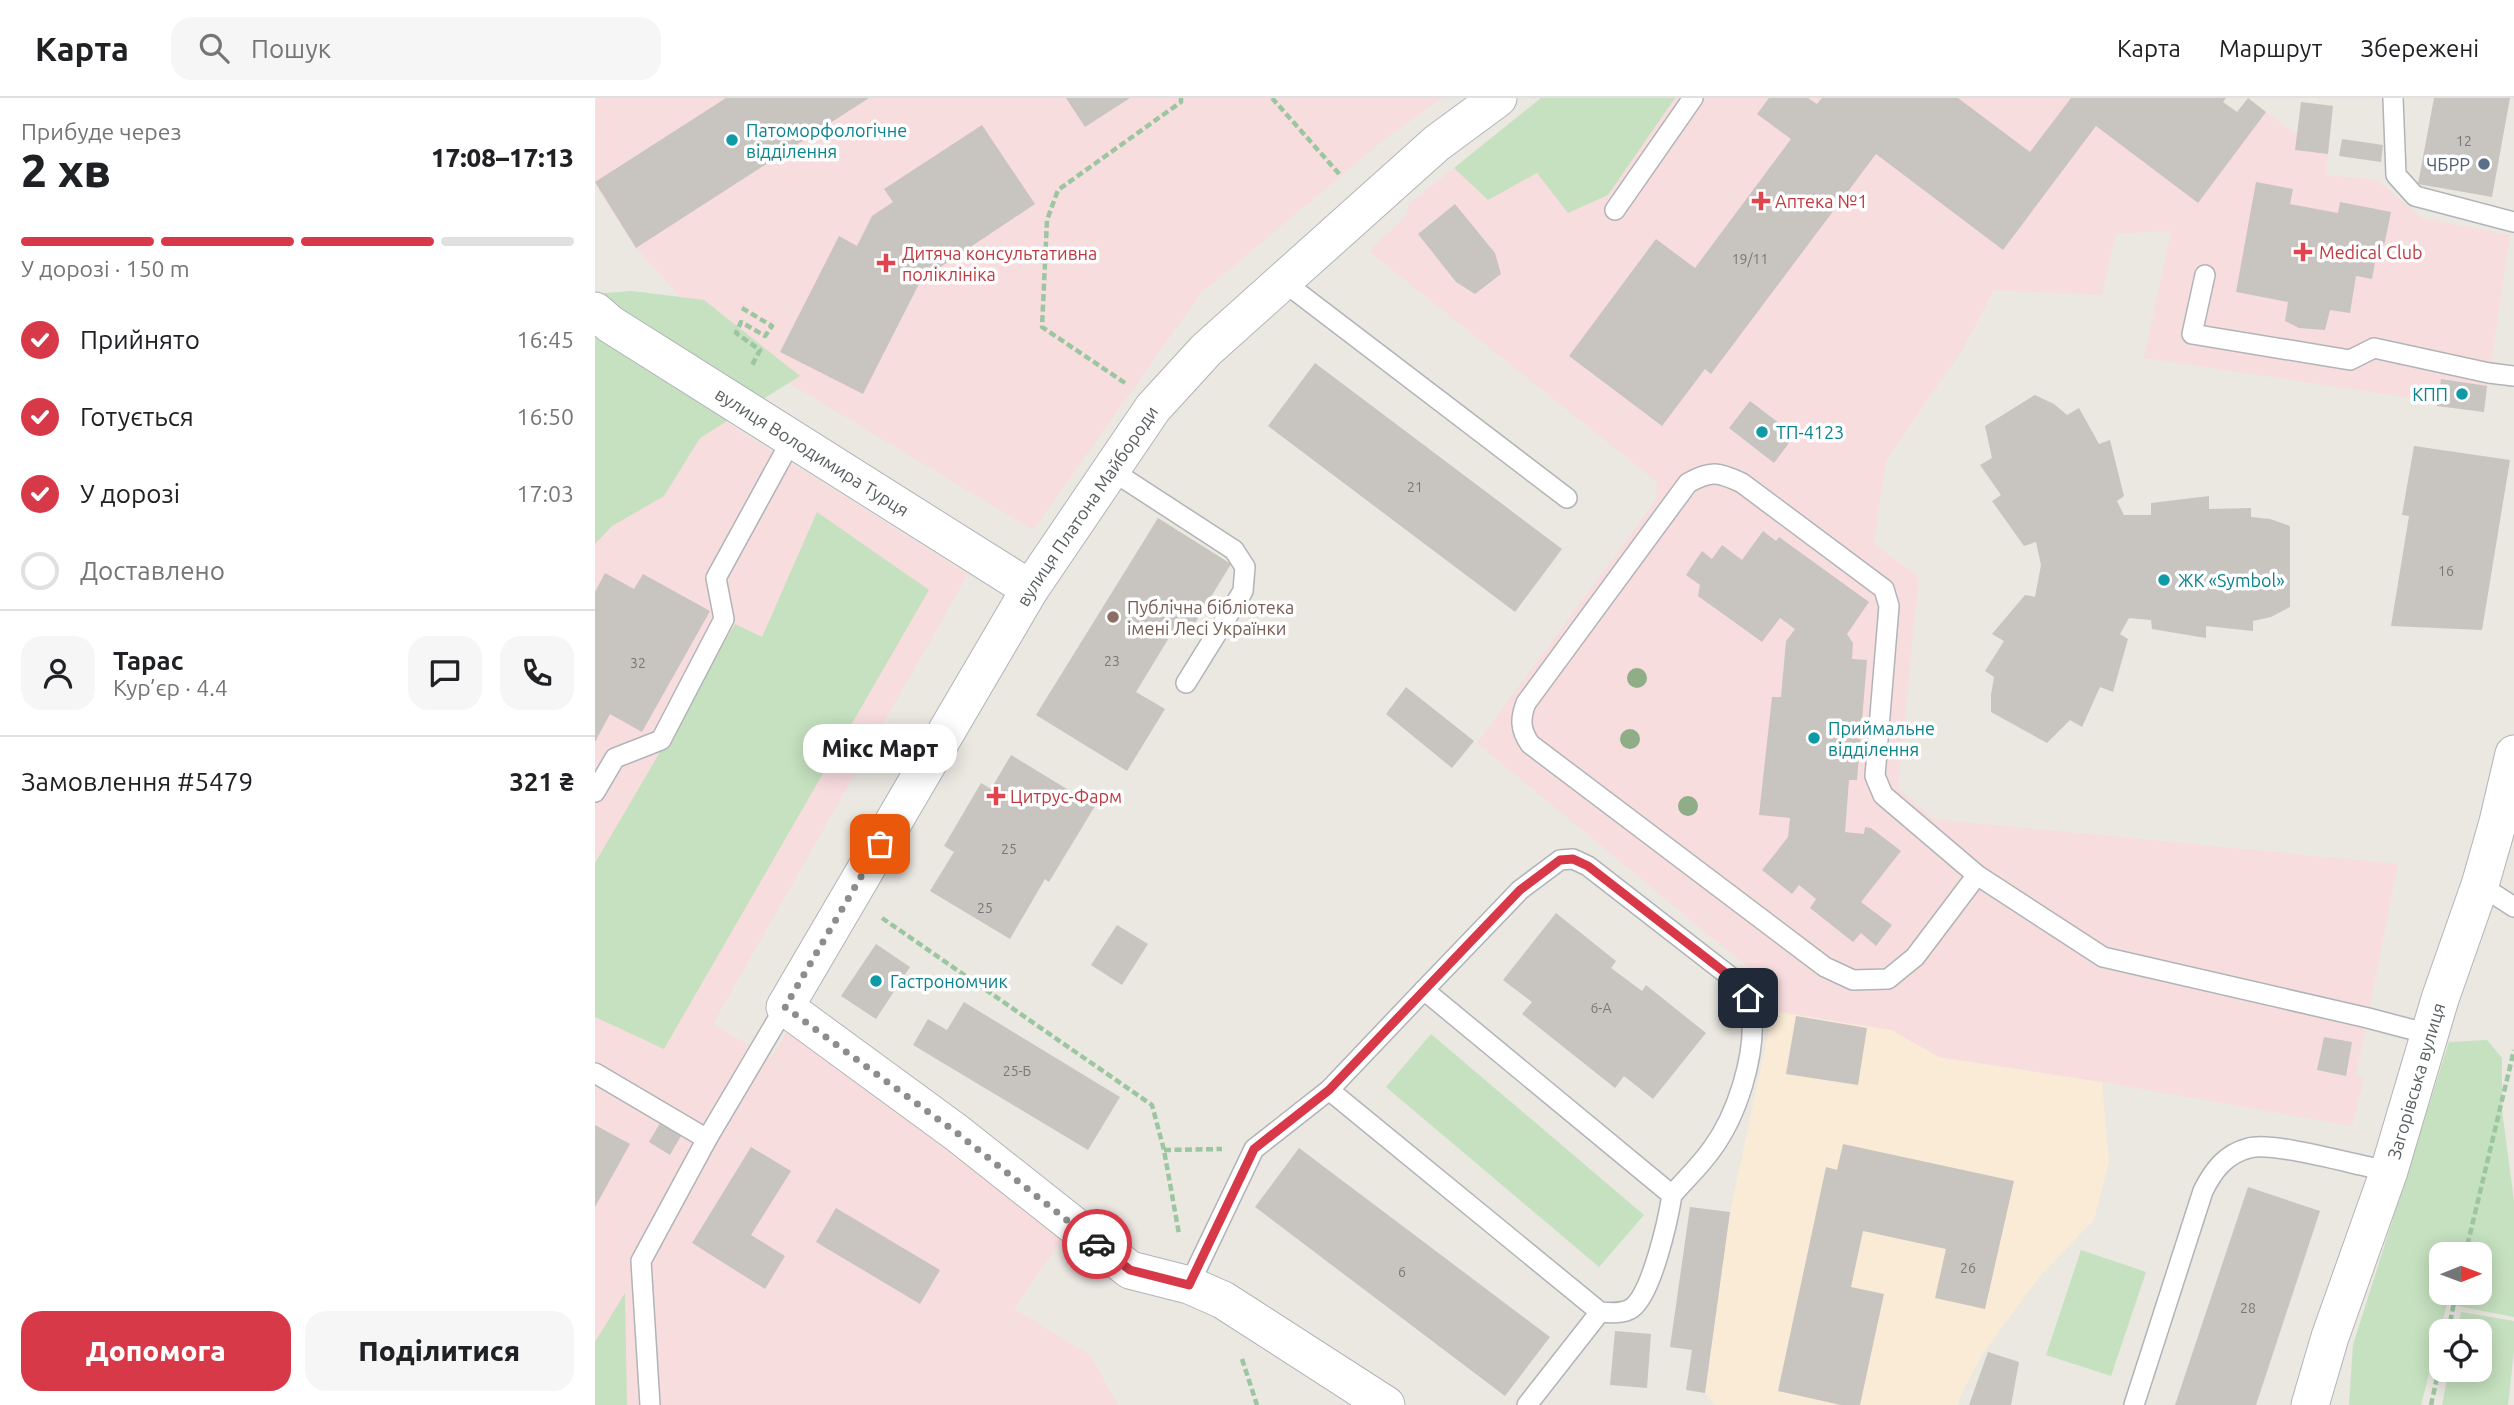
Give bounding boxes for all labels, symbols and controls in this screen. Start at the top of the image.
search box [171,17,661,80]
icon: search [195,29,233,67]
text: Карта [35,30,129,67]
text: Пошук [251,34,331,63]
text: Карта [2117,35,2181,62]
text: Маршрут [2219,35,2322,62]
text: Збережені [2360,35,2479,62]
text: Прибуде через [21,119,182,144]
place label: Патоморфологічне відділення [746,120,907,161]
marker: Патоморфологічне відділення [724,132,740,148]
house number: 12 [2456,133,2472,149]
text: 17:08–17:13 [431,143,574,172]
text: 2 хв [21,144,111,196]
place label: ЧБРР [2426,154,2470,174]
marker: ЧБРР [2476,156,2492,172]
place label: Аптека №1 [1775,191,1868,211]
marker: Аптека №1 [1753,193,1769,209]
marker: Medical Club [2293,242,2313,262]
place label: Medical Club [2319,242,2422,262]
place label: Дитяча консультативна поліклініка [902,243,1097,284]
house number: 19/11 [1732,251,1768,267]
marker: Дитяча консультативна поліклініка [876,253,896,273]
text: У дорозі · 150 m [21,256,190,281]
icon: check [21,321,59,359]
text: Прийнято [80,325,200,354]
text: 16:45 [516,327,574,352]
street label: вулиця Володимира Турця [712,383,913,520]
place label: КПП [2412,384,2448,404]
marker: КПП [2454,386,2470,402]
icon: check [21,398,59,436]
text: Готується [80,402,194,431]
street label: вулиця Платона Майбороди [1012,402,1162,610]
text: 16:50 [516,404,574,429]
place label: ТП-4123 [1776,422,1844,442]
marker: ТП-4123 [1754,424,1770,440]
icon: check [21,475,59,513]
text: У дорозі [80,479,180,508]
house number: 21 [1407,479,1423,495]
text: 17:03 [516,481,574,506]
text: Доставлено [80,556,225,585]
house number: 16 [2438,563,2454,579]
place label: ЖК «Symbol» [2178,570,2285,590]
marker: ЖК «Symbol» [2156,572,2172,588]
place label: Публічна бібліотека імені Лесі Українки [1127,597,1294,638]
marker: Публічна бібліотека імені Лесі Українки [1105,609,1121,625]
button: person [21,636,95,710]
button: chat [408,636,482,710]
button: phone [500,636,574,710]
text: Тарас [113,646,183,675]
house number: 23 [1104,653,1120,669]
house number: 32 [630,655,646,671]
text: Кур’єр · 4.4 [113,675,228,700]
place label: Приймальне відділення [1828,718,1935,759]
callout: Мікс Март [803,725,957,774]
marker: Приймальне відділення [1806,730,1822,746]
text: Мікс Март [822,736,938,761]
text: Замовлення #5479 [21,767,253,796]
text: 321 ₴ [509,767,574,796]
place label: Цитрус-Фарм [1010,786,1122,806]
marker: Цитрус-Фарм [988,788,1004,804]
pin [850,814,910,874]
icon: bag [861,825,899,863]
house number: 25 [1001,841,1017,857]
house number: 25 [977,900,993,916]
pin [1718,968,1778,1028]
place label: Гастрономчик [890,971,1008,991]
marker: Гастрономчик [868,973,884,989]
icon: home [1729,979,1767,1017]
house number: 6-А [1590,1000,1612,1016]
street label: Загорівська вулиця [2383,1000,2448,1161]
house number: 25-Б [1003,1063,1031,1079]
courier [1062,1209,1132,1279]
icon: car [1078,1225,1116,1263]
north arrow [2429,1242,2492,1306]
map controls [2429,1242,2492,1382]
house number: 26 [1960,1260,1976,1276]
house number: 6 [1398,1264,1406,1280]
house number: 28 [2240,1300,2256,1316]
button: Допомога [21,1311,291,1391]
button: Поділитися [305,1311,574,1391]
button: locate [2429,1319,2492,1382]

